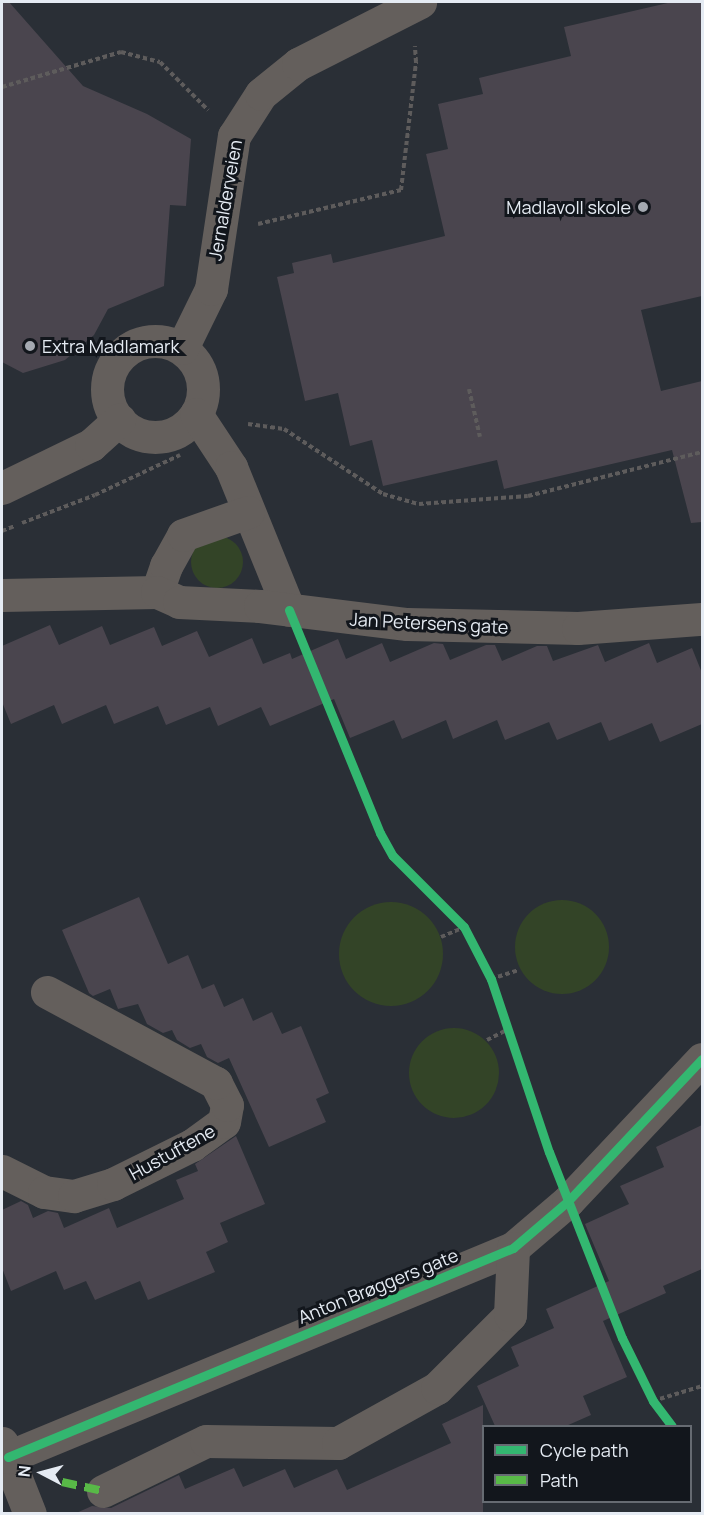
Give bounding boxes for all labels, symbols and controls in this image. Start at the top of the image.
street label: Jernalderveien [204,138,246,262]
place label: Madlavoll skole [506,196,631,218]
marker: Madlavoll skole [636,200,650,214]
place label: Extra Madlamark [42,335,179,357]
marker: Extra Madlamark [23,339,37,353]
street label: Jan Petersens gate [349,608,509,638]
street label: Hustuftene [125,1120,219,1184]
street label: Anton Brøggers gate [295,1244,461,1328]
legend [482,1425,692,1503]
text: Cycle path [540,1438,629,1462]
north arrow [12,1443,72,1503]
text: N [13,1464,36,1478]
text: Path [540,1468,578,1492]

